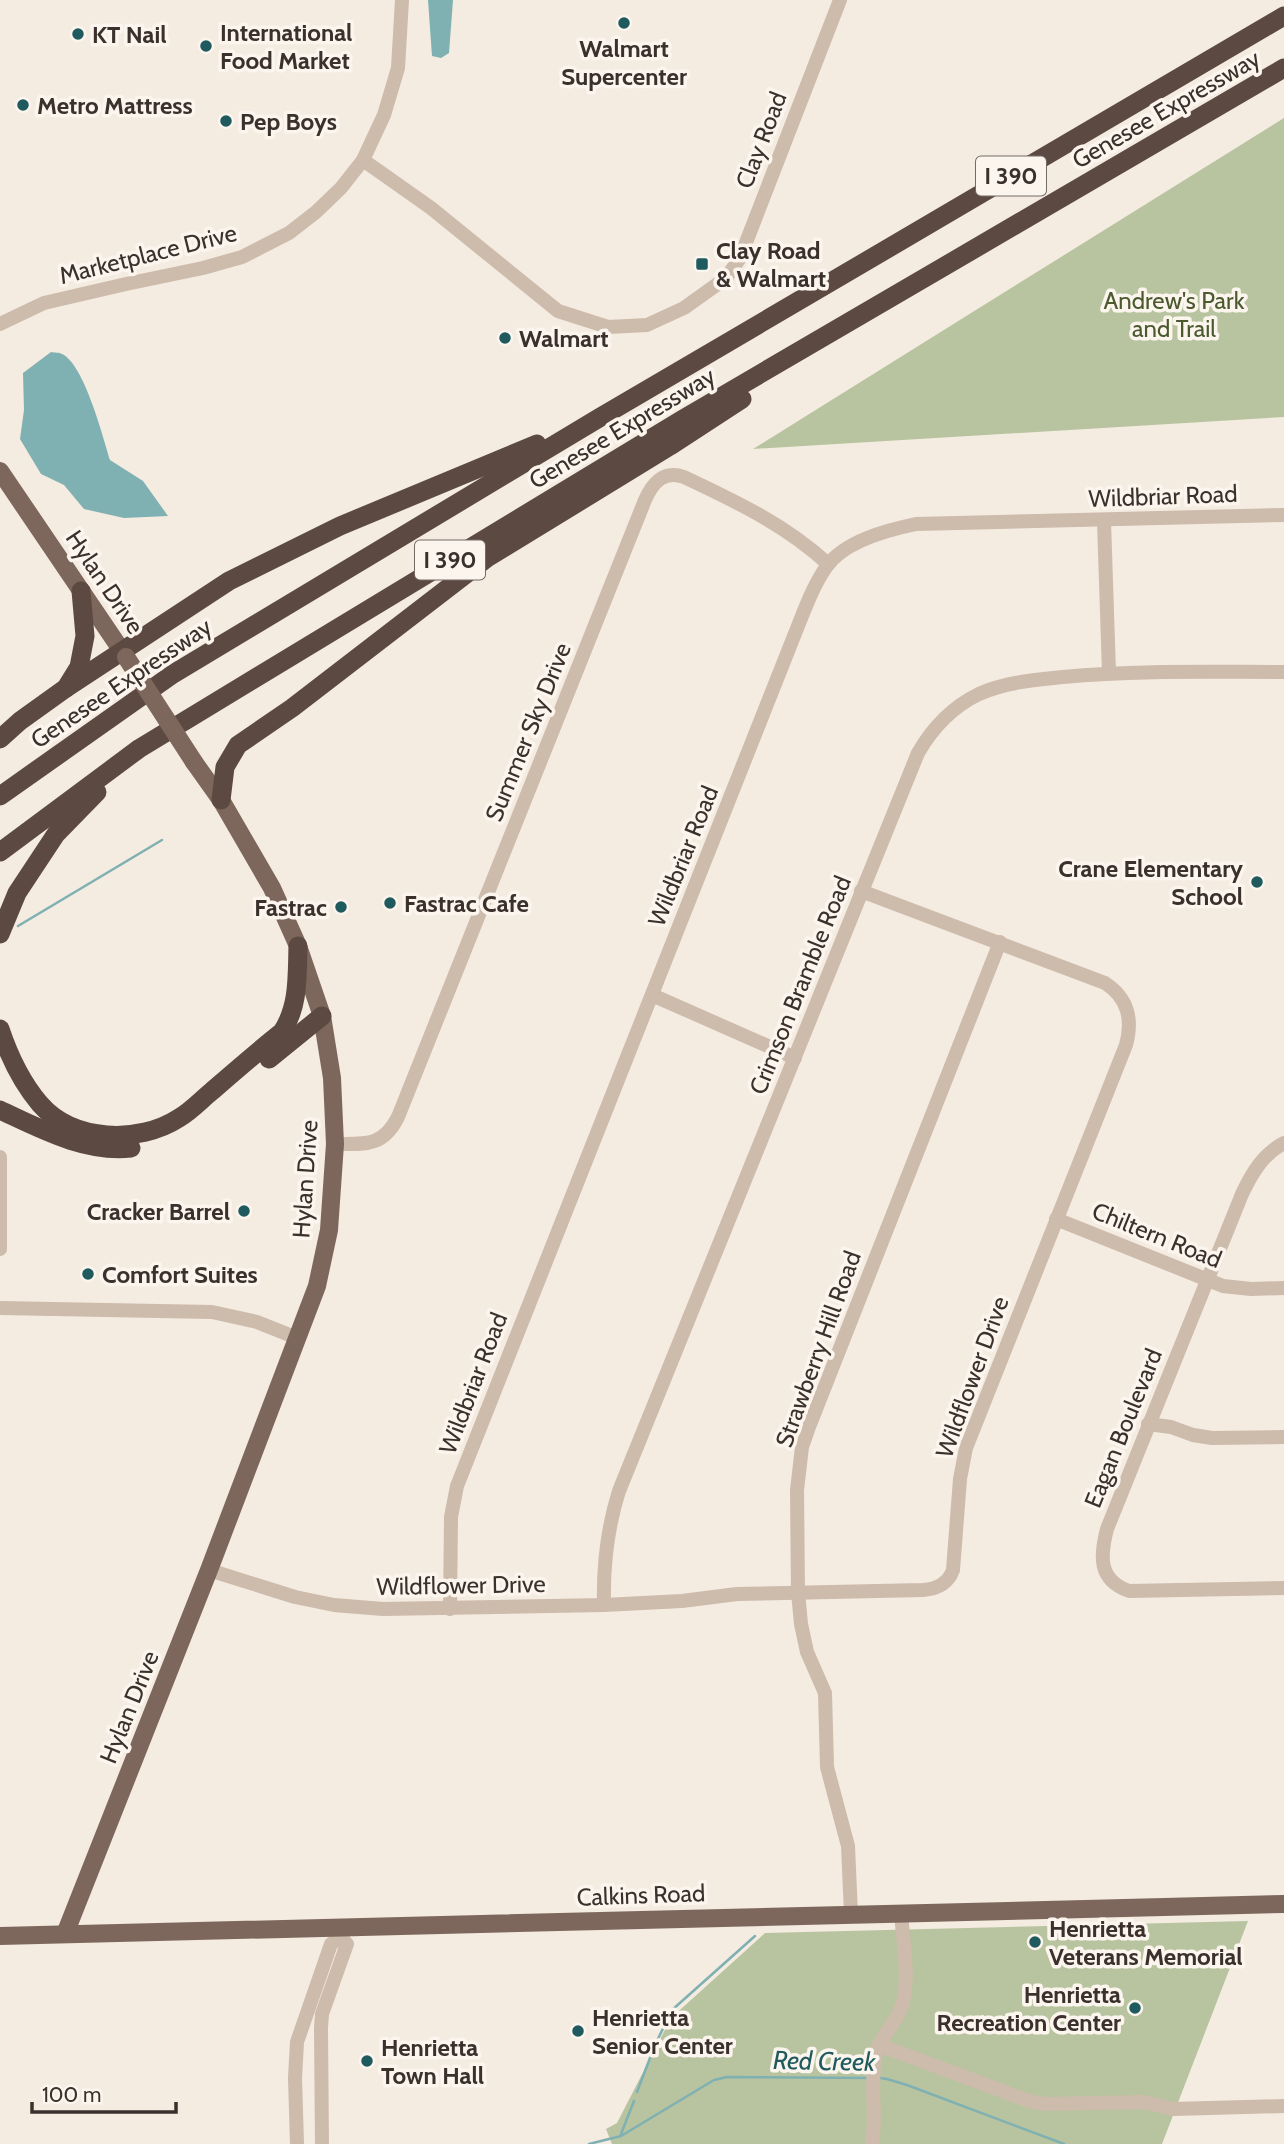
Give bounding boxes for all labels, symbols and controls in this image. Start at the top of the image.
marker: Walmart Supercenter [616,15,632,31]
place label: International Food Market [220,18,352,75]
place label: KT Nail [92,20,167,49]
marker: KT Nail [70,26,86,42]
place label: Walmart Supercenter [561,34,687,91]
marker: International Food Market [198,38,214,54]
street label: Genesee Expressway [1067,43,1265,175]
street label: Clay Road [729,88,793,192]
place label: Metro Mattress [37,91,193,120]
marker: Metro Mattress [15,97,31,113]
place label: Pep Boys [240,107,337,136]
marker: Pep Boys [218,113,234,129]
road number: I 390 [976,156,1046,196]
street label: Marketplace Drive [56,218,240,290]
place label: Clay Road & Walmart [716,236,826,293]
marker: Clay Road & Walmart [694,256,710,272]
park label: Andrew's Park and Trail [1104,286,1245,343]
place label: Walmart [519,324,609,353]
marker: Walmart [497,330,513,346]
street label: Genesee Expressway [524,361,720,495]
street label: Wildbriar Road [1088,479,1238,513]
street label: Hylan Drive [60,525,150,639]
road number: I 390 [415,540,485,580]
street label: Genesee Expressway [25,612,217,754]
street label: Summer Sky Drive [479,639,577,825]
street label: Wildbriar Road [642,781,724,931]
place label: Crane Elementary School [1058,854,1243,911]
street label: Crimson Bramble Road [743,872,857,1098]
marker: Crane Elementary School [1249,874,1265,890]
place label: Fastrac Cafe [404,889,529,918]
place label: Fastrac [254,893,327,922]
marker: Fastrac Cafe [382,895,398,911]
marker: Fastrac [333,899,349,915]
street label: Hylan Drive [286,1119,324,1239]
street label: Chiltern Road [1088,1196,1226,1274]
place label: Cracker Barrel [87,1197,230,1226]
marker: Cracker Barrel [236,1203,252,1219]
street label: Strawberry Hill Road [769,1247,867,1451]
place label: Comfort Suites [102,1260,258,1289]
marker: Comfort Suites [80,1266,96,1282]
street label: Wildflower Drive [929,1292,1015,1462]
street label: Wildbriar Road [433,1308,513,1458]
street label: Eagan Boulevard [1078,1344,1168,1512]
street label: Wildflower Drive [376,1569,546,1601]
street label: Hylan Drive [93,1647,165,1767]
street label: Calkins Road [576,1878,706,1912]
place label: Henrietta Veterans Memorial [1049,1914,1243,1971]
marker: Henrietta Veterans Memorial [1027,1934,1043,1950]
place label: Henrietta Recreation Center [937,1980,1121,2037]
marker: Henrietta Recreation Center [1127,2000,1143,2016]
place label: Henrietta Senior Center [592,2003,733,2060]
marker: Henrietta Senior Center [570,2023,586,2039]
place label: Henrietta Town Hall [381,2033,484,2090]
water label: Red Creek [773,2044,876,2078]
marker: Henrietta Town Hall [359,2053,375,2069]
scale bar [32,2070,175,2114]
text: 100 m [42,2082,101,2107]

